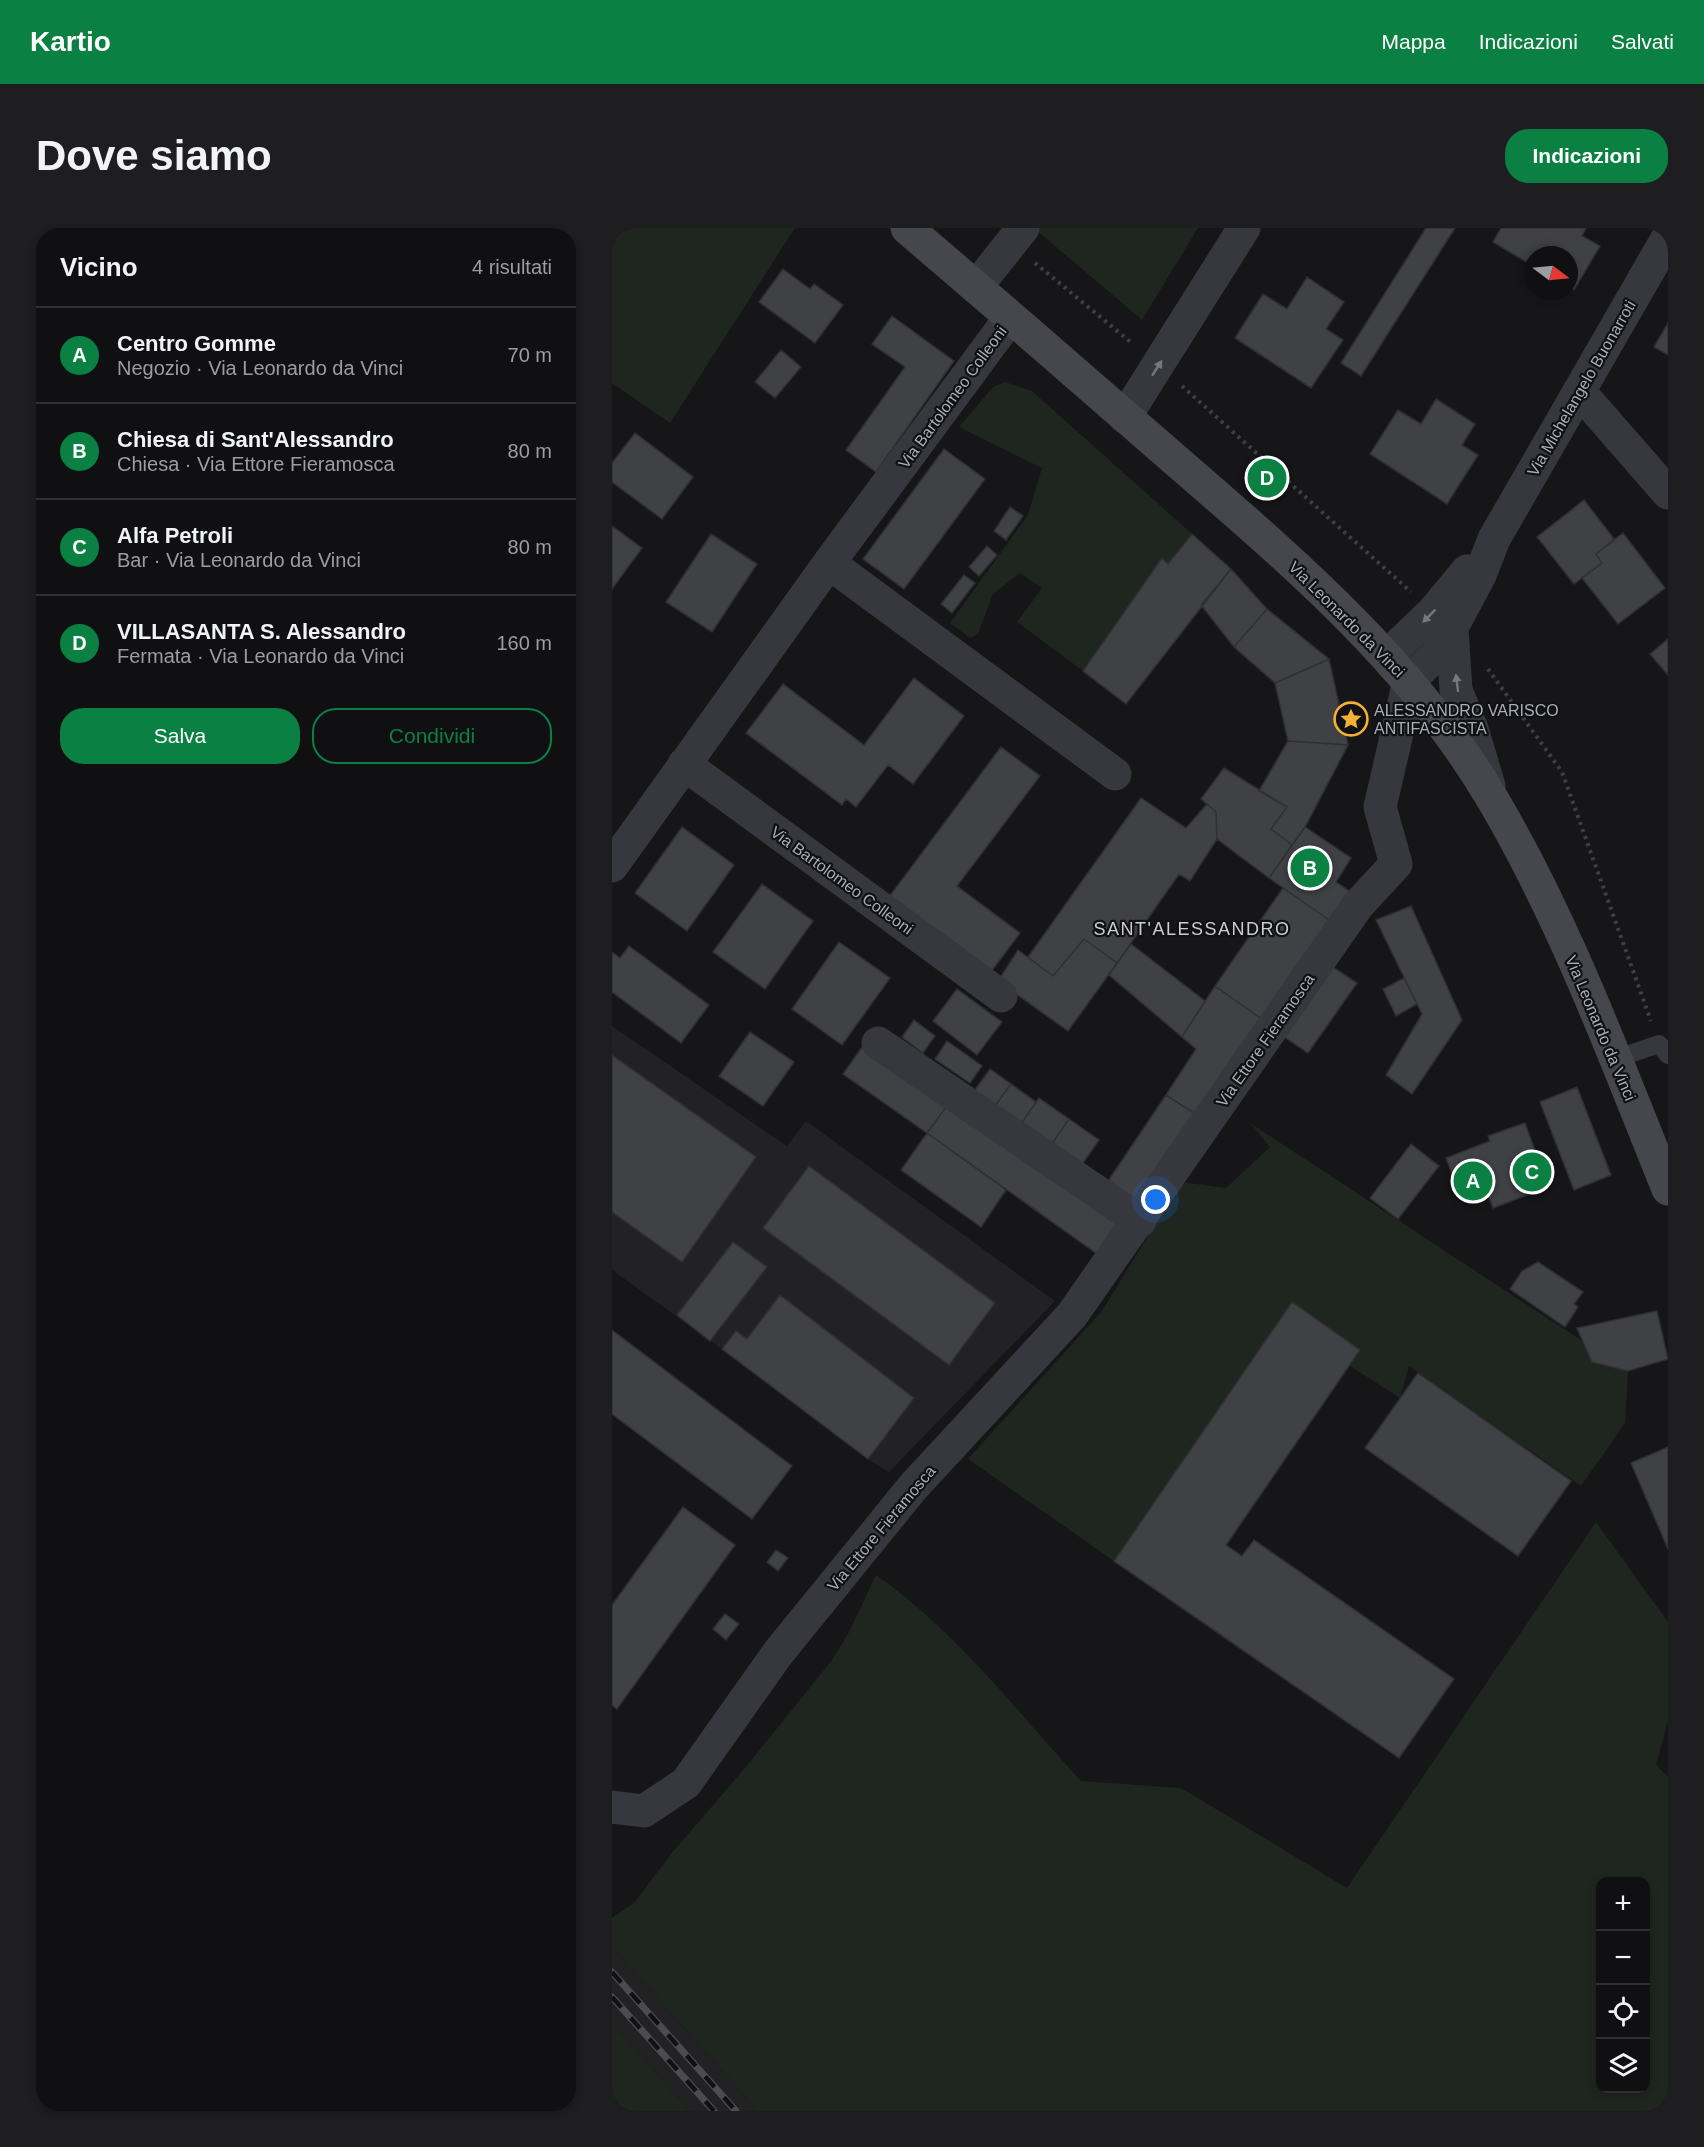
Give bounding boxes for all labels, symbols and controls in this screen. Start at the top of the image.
text: Kartio [30,26,111,57]
text: Mappa [1382,30,1446,53]
text: Indicazioni [1479,30,1578,53]
text: Salvati [1611,30,1674,53]
button: Indicazioni [1505,129,1668,183]
text: Dove siamo [36,132,272,179]
north arrow [1524,246,1578,300]
text: Vicino [60,252,138,282]
text: 4 risultati [472,256,552,278]
street label: Via Michelangelo Buonarroti [1524,297,1639,479]
street label: Via Bartolomeo Colleoni [895,323,1010,472]
text: Centro Gomme [117,331,276,356]
text: A [72,344,87,366]
text: 70 m [508,344,552,366]
text: Negozio · Via Leonardo da Vinci [117,357,403,379]
one-way arrow [1152,360,1163,376]
text: Chiesa di Sant'Alessandro [117,427,394,452]
text: B [72,440,87,462]
text: 80 m [508,440,552,462]
text: Chiesa · Via Ettore Fieramosca [117,453,395,475]
pin: D [1248,456,1286,500]
text: Alfa Petroli [117,523,233,548]
text: C [72,536,87,558]
text: 80 m [508,536,552,558]
text: Bar · Via Leonardo da Vinci [117,549,361,571]
street label: Via Leonardo da Vinci [1285,558,1408,681]
one-way arrow [1422,608,1436,622]
text: VILLASANTA S. Alessandro [117,619,406,644]
text: D [72,632,87,654]
text: 160 m [496,632,552,654]
text: Fermata · Via Leonardo da Vinci [117,645,404,667]
one-way arrow [1452,673,1461,692]
place icon: ALESSANDRO VARISCO ANTIFASCISTA [1333,701,1369,737]
place label: ALESSANDRO VARISCO ANTIFASCISTA [1374,702,1559,737]
button: Salva [60,708,300,764]
button: Condividi [312,708,552,764]
street label: Via Bartolomeo Colleoni [767,823,916,938]
pin: B [1290,846,1330,890]
district label: SANT'ALESSANDRO [1094,919,1290,939]
street label: Via Leonardo da Vinci [1562,953,1639,1103]
street label: Via Ettore Fieramosca [1213,971,1318,1110]
pin: C [1512,1150,1552,1194]
pin: A [1454,1158,1492,1204]
your location [1141,1185,1170,1214]
street label: Via Ettore Fieramosca [824,1462,939,1594]
map controls [1596,1877,1650,2093]
button: + [1596,1877,1650,1931]
button: − [1596,1931,1650,1985]
button: locate [1596,1985,1650,2039]
button: layers [1596,2039,1650,2093]

